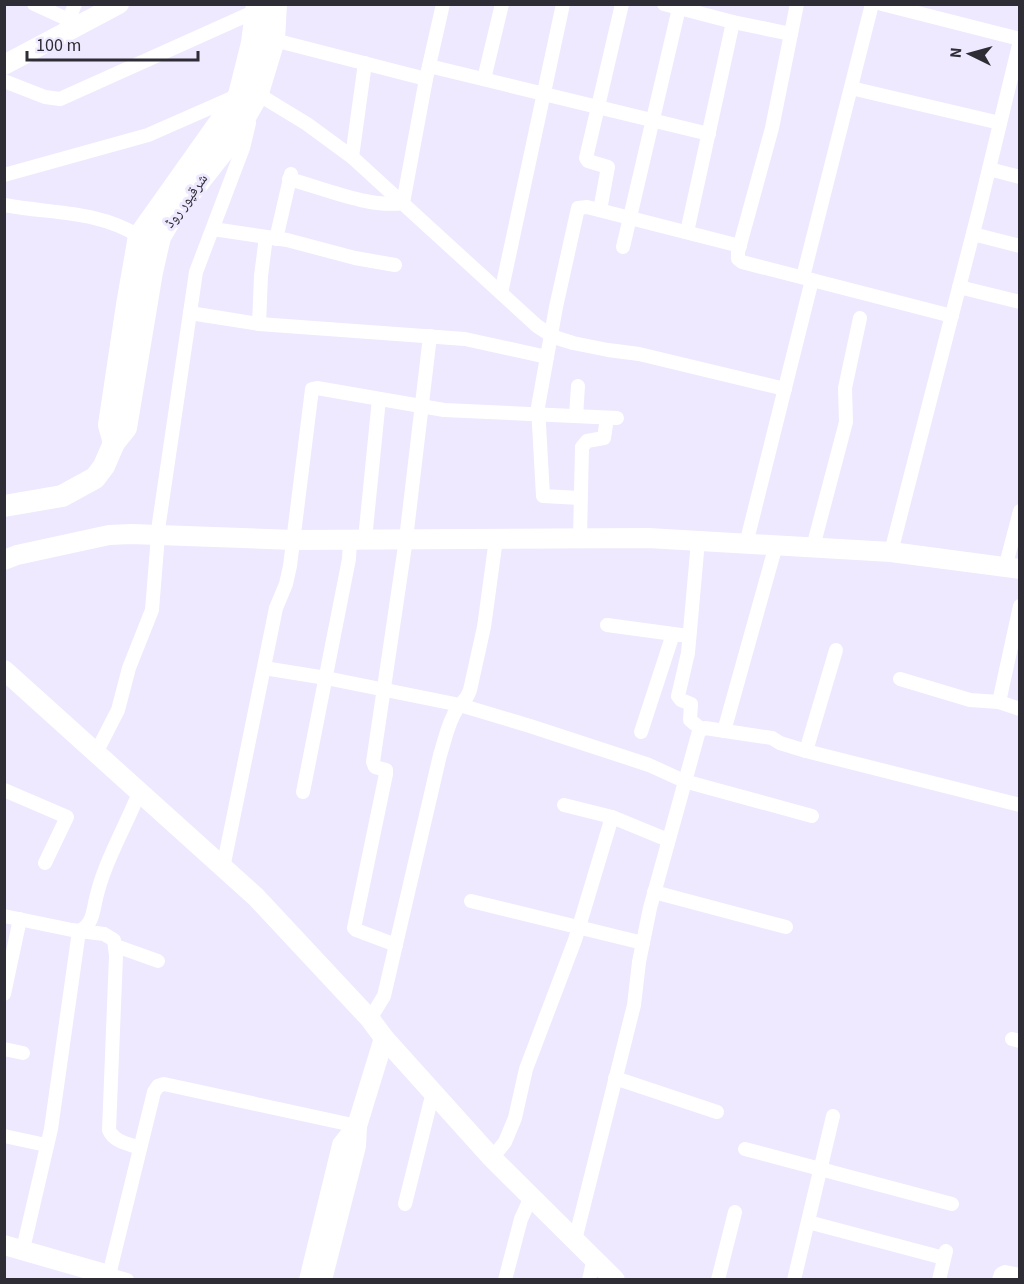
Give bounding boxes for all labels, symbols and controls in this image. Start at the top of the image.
scale bar [27,24,198,62]
north arrow [940,24,1000,84]
text: 100 m [36,33,81,58]
text: N [945,47,967,59]
street label: شرقپور روڈ [159,169,213,232]

